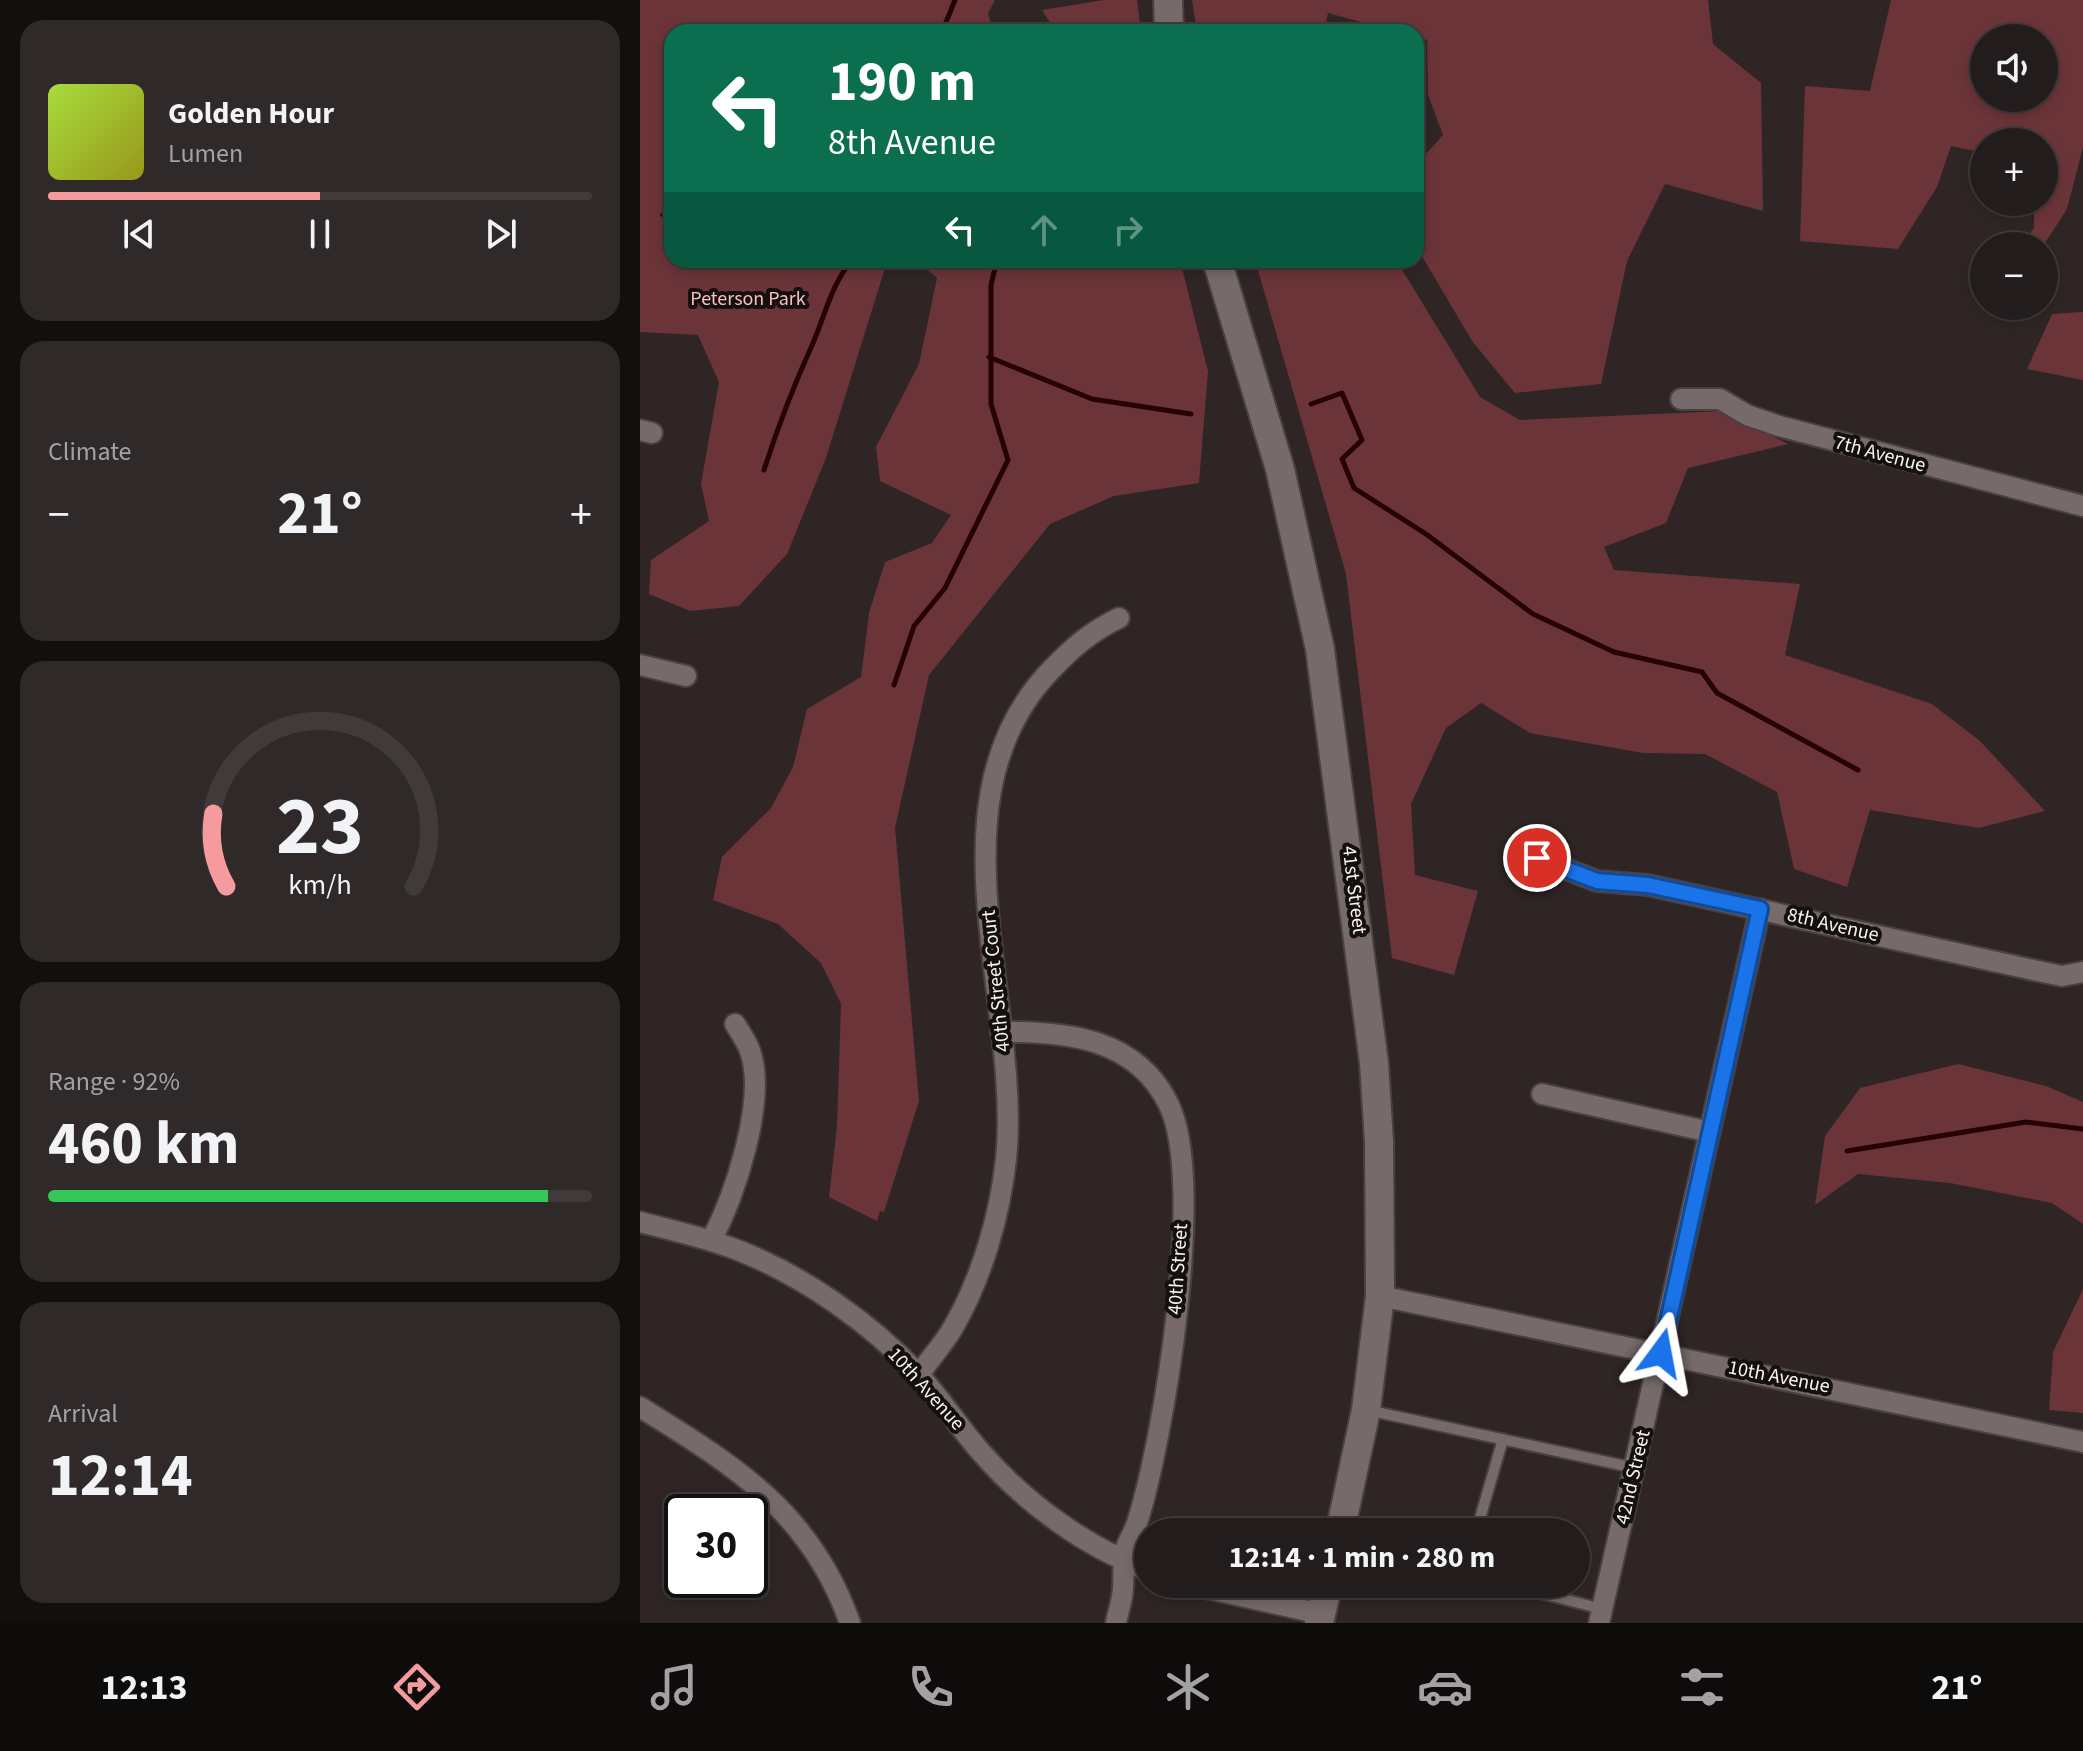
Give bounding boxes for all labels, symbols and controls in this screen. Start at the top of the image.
map controls [1970,24,2058,320]
button: sound [1970,24,2058,112]
text: 190 m [828,43,976,122]
icon: left [696,56,800,160]
text: Golden Hour [168,92,334,135]
text: 8th Avenue [828,117,996,168]
button: + [1970,128,2058,216]
text: Lumen [168,135,243,172]
icon: left [938,208,982,252]
icon: ahead [1022,208,1066,252]
icon: right [1106,208,1150,252]
icon: previous [117,212,161,256]
icon: pause [298,212,342,256]
icon: next [479,212,523,256]
button: − [1970,232,2058,320]
park label: Peterson Park [690,285,806,313]
street label: 7th Avenue [1831,428,1929,480]
text: Climate [48,433,132,470]
text: 21° [277,472,363,557]
text: − [48,484,70,547]
text: + [570,484,592,547]
text: 23 [276,768,364,886]
pin [1503,824,1571,892]
icon: arrive [1515,836,1559,880]
street label: 41st Street [1335,844,1373,936]
text: km/h [288,866,352,906]
street label: 8th Avenue [1784,901,1882,949]
street label: 40th Street Court [975,908,1017,1053]
text: Range · 92% [48,1063,180,1100]
text: 460 km [48,1102,239,1187]
street label: 40th Street [1161,1222,1195,1316]
position arrow [1619,1311,1703,1395]
street label: 10th Avenue [881,1341,971,1437]
street label: 10th Avenue [1726,1353,1832,1401]
text: Arrival [48,1395,118,1432]
street label: 42nd Street [1609,1427,1657,1527]
text: 12:14 [48,1434,193,1519]
speed limit sign: 30 [664,1494,768,1598]
text: 12:14 · 1 min · 280 m [1229,1536,1495,1579]
icon: directions [389,1659,445,1715]
icon: music [646,1659,702,1715]
icon: phone [903,1659,959,1715]
icon: climate [1160,1659,1216,1715]
icon: car [1417,1659,1473,1715]
icon: filters [1674,1659,1730,1715]
text: 12:13 [101,1662,187,1713]
text: 21° [1931,1662,1982,1713]

